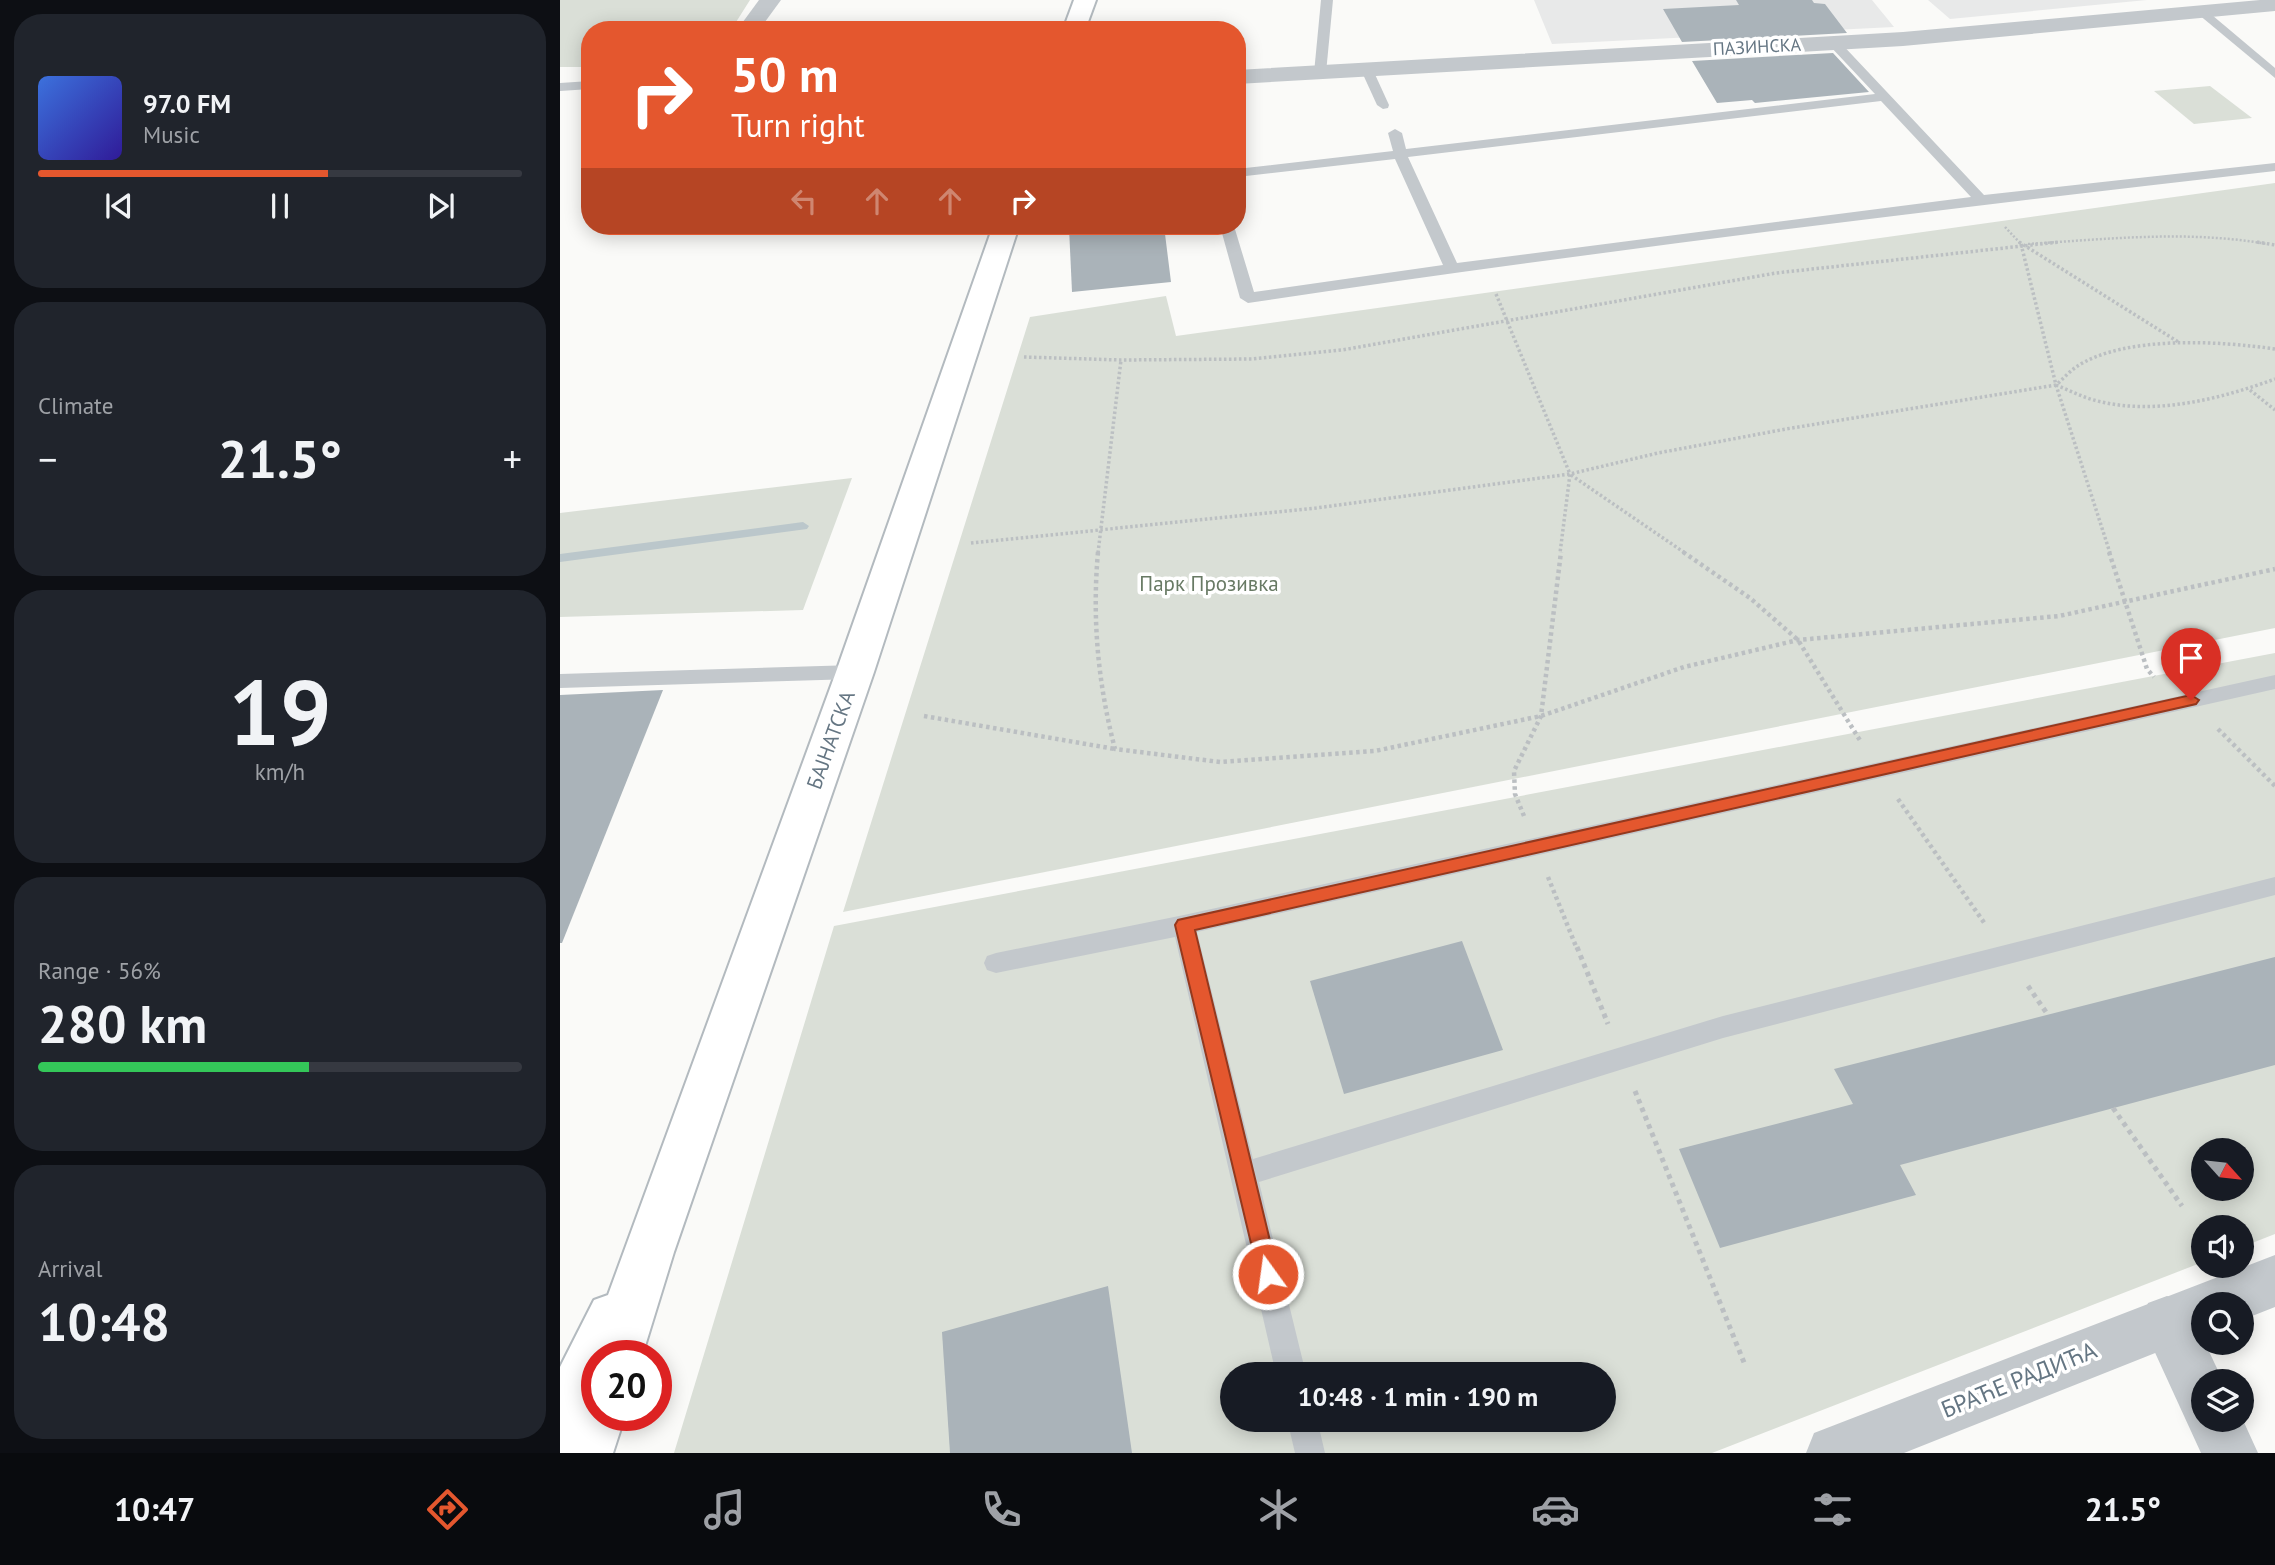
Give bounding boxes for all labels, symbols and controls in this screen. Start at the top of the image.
street label: ПАЗИНСКА [1712,33,1802,60]
text: 50 m [731,42,838,106]
icon: right [616,49,707,140]
text: 97.0 FM [143,87,231,120]
text: Turn right [731,104,865,146]
text: Music [143,120,200,149]
icon: left [785,182,823,220]
icon: ahead [858,182,896,220]
icon: ahead [931,182,969,220]
icon: right [1004,182,1042,220]
icon: previous [100,187,138,225]
icon: pause [261,187,299,225]
icon: next [422,187,460,225]
text: Climate [38,391,113,420]
text: 21.5° [218,425,342,492]
text: − [38,434,57,483]
text: + [503,434,522,483]
park label: Парк Прозивка [1139,570,1279,597]
pin [2161,628,2221,700]
icon: arrive [2172,639,2210,677]
text: 19 [228,652,332,770]
street label: БАЈНАТСКА [800,686,861,793]
text: km/h [255,757,305,786]
text: Range · 56% [38,956,161,985]
text: 280 km [38,990,207,1057]
north arrow [2191,1138,2254,1200]
map controls [2191,1138,2254,1432]
button: sound [2191,1215,2254,1278]
position arrow [1231,1237,1305,1311]
text: Arrival [38,1254,102,1283]
text: 10:48 [38,1288,170,1355]
button: search [2191,1292,2254,1355]
street label: БРАЋЕ РАДИЋА [1936,1334,2101,1425]
speed limit sign: 20 [581,1340,672,1431]
button: layers [2191,1369,2254,1432]
text: 10:48 · 1 min · 190 m [1298,1380,1538,1413]
icon: directions [423,1485,472,1534]
icon: music [700,1485,749,1534]
icon: phone [977,1485,1026,1534]
icon: climate [1254,1485,1303,1534]
icon: car [1531,1485,1580,1534]
icon: filters [1808,1485,1857,1534]
text: 10:47 [114,1488,195,1530]
text: 21.5° [2085,1488,2161,1530]

